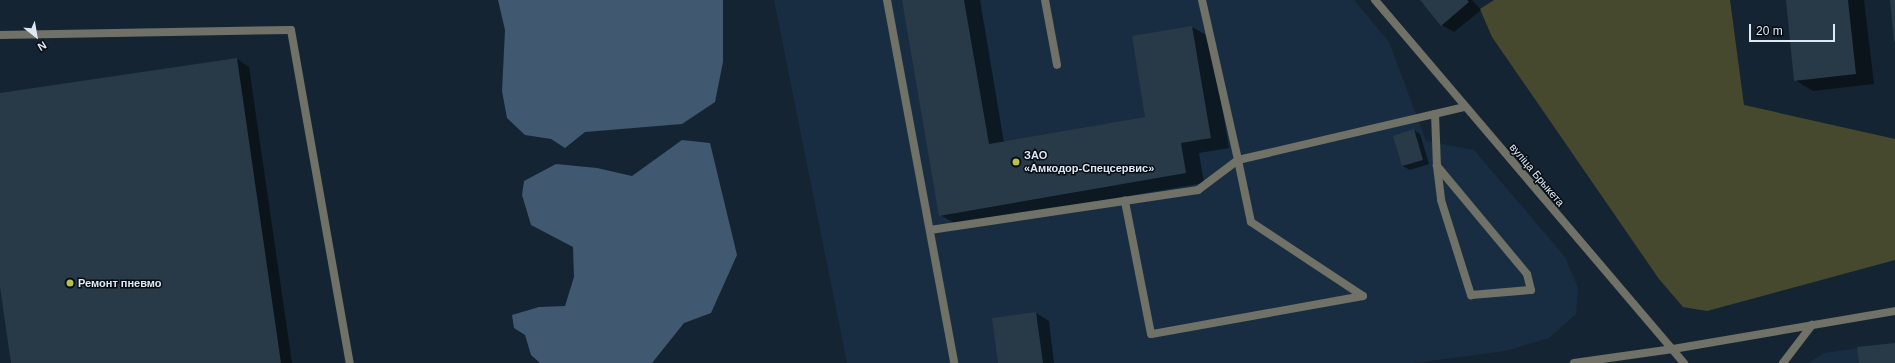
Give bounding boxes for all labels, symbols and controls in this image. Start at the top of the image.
north arrow [16,16,56,56]
scale bar [1751,16,1837,42]
text: 20 m [1756,24,1783,38]
text: N [36,39,49,53]
street label: вуліца Брыкета [1507,141,1567,209]
place label: ЗАО «Амкодор-Спецсервис» [1024,149,1154,175]
marker: ЗАО «Амкодор-Спецсервис» [1011,157,1021,167]
place label: Ремонт пневмо [78,276,162,290]
marker: Ремонт пневмо [65,278,75,288]

